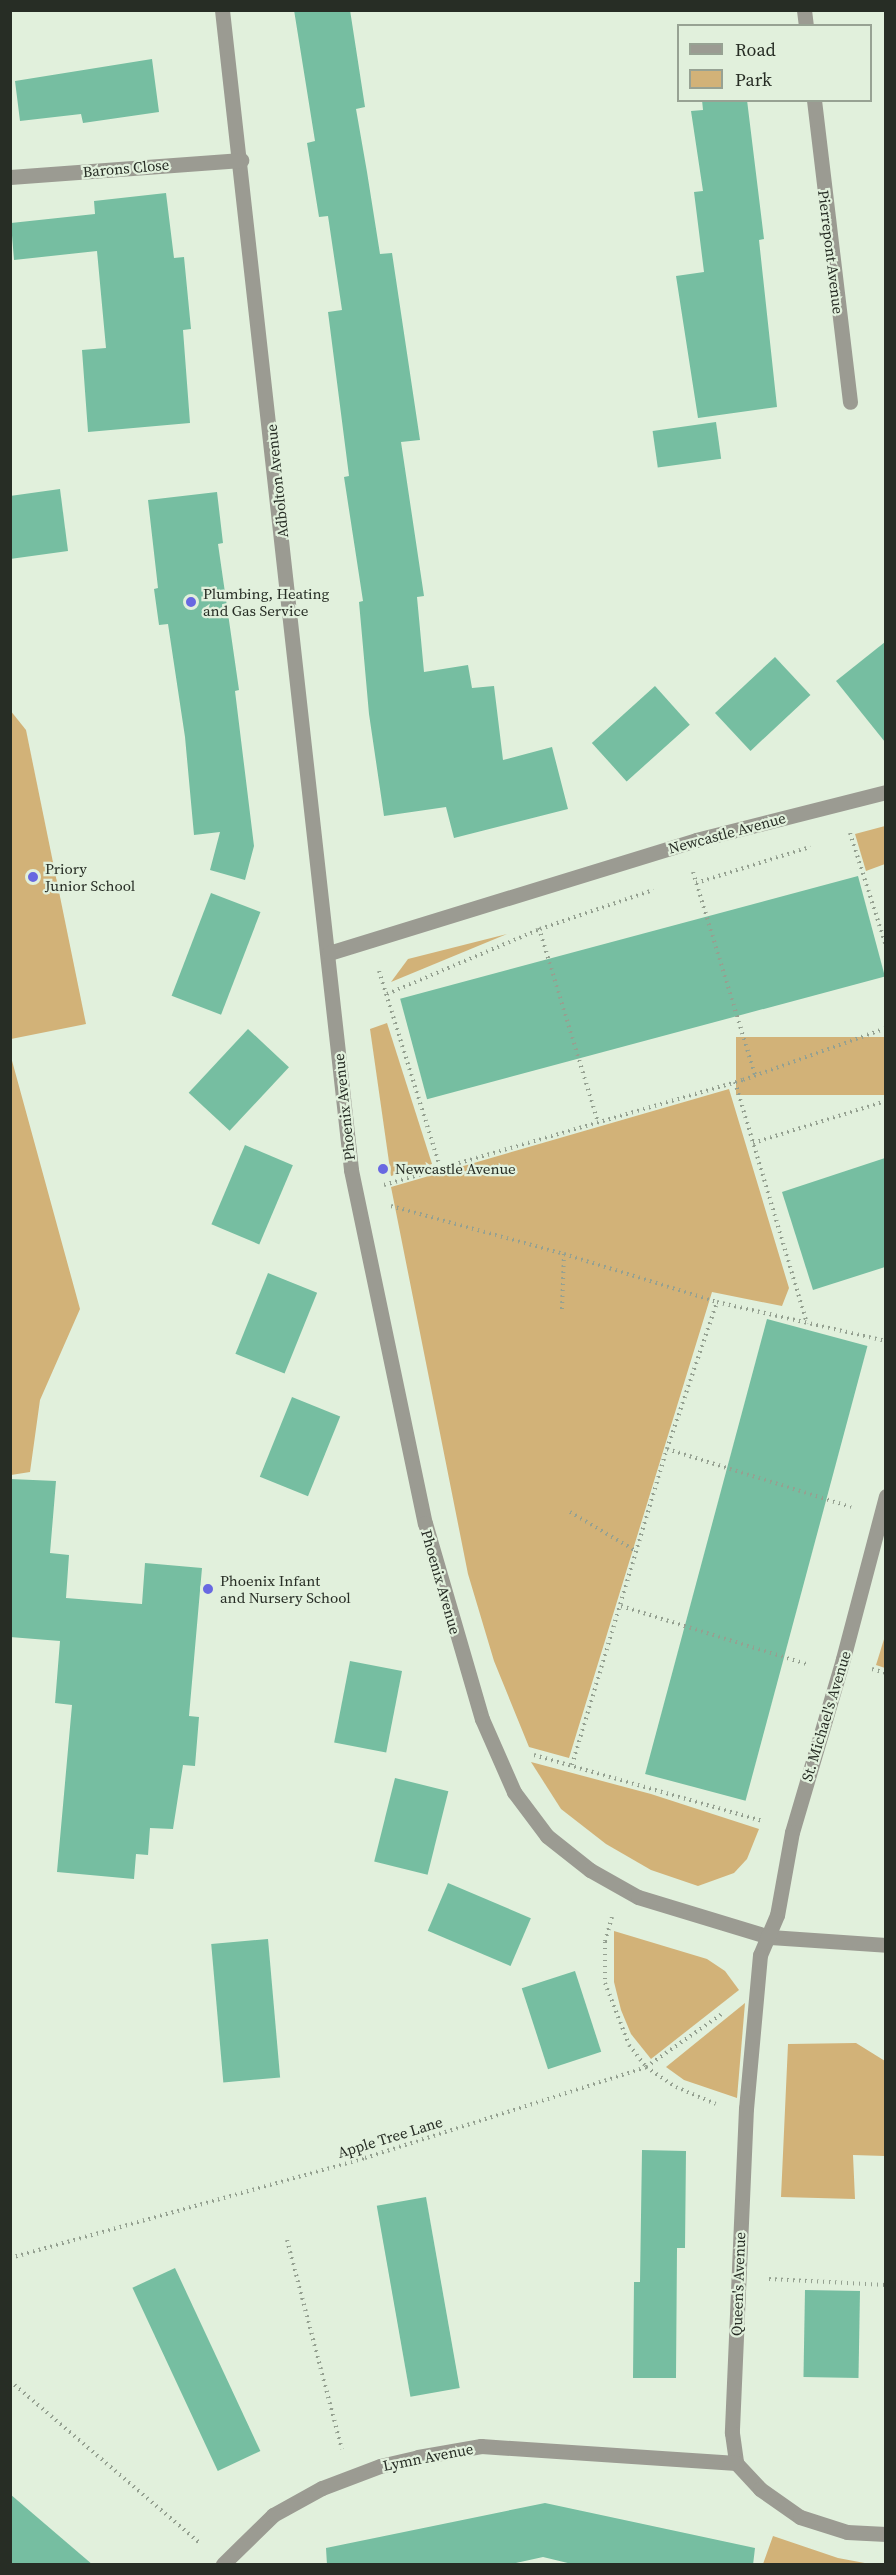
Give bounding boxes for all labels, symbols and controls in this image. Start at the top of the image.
legend [677,24,872,102]
text: Road [735,37,776,62]
text: Park [735,67,772,92]
street label: Barons Close [82,155,170,181]
street label: Pierrepont Avenue [814,189,848,315]
street label: Adbolton Avenue [262,423,292,539]
place label: Plumbing, Heating and Gas Service [203,584,329,619]
marker: Plumbing, Heating and Gas Service [184,595,198,609]
street label: Newcastle Avenue [666,809,788,857]
place label: Priory Junior School [45,859,135,894]
marker: Priory Junior School [26,870,40,884]
street label: Phoenix Avenue [329,1052,359,1162]
place label: Newcastle Avenue [395,1160,516,1178]
marker: Newcastle Avenue [376,1162,390,1176]
street label: Phoenix Avenue [417,1528,465,1636]
place label: Phoenix Infant and Nursery School [220,1571,351,1606]
marker: Phoenix Infant and Nursery School [201,1582,215,1596]
street label: St. Michael's Avenue [798,1649,854,1783]
street label: Apple Tree Lane [335,2112,445,2162]
street label: Queen's Avenue [727,2232,749,2336]
street label: Lymn Avenue [381,2439,475,2475]

